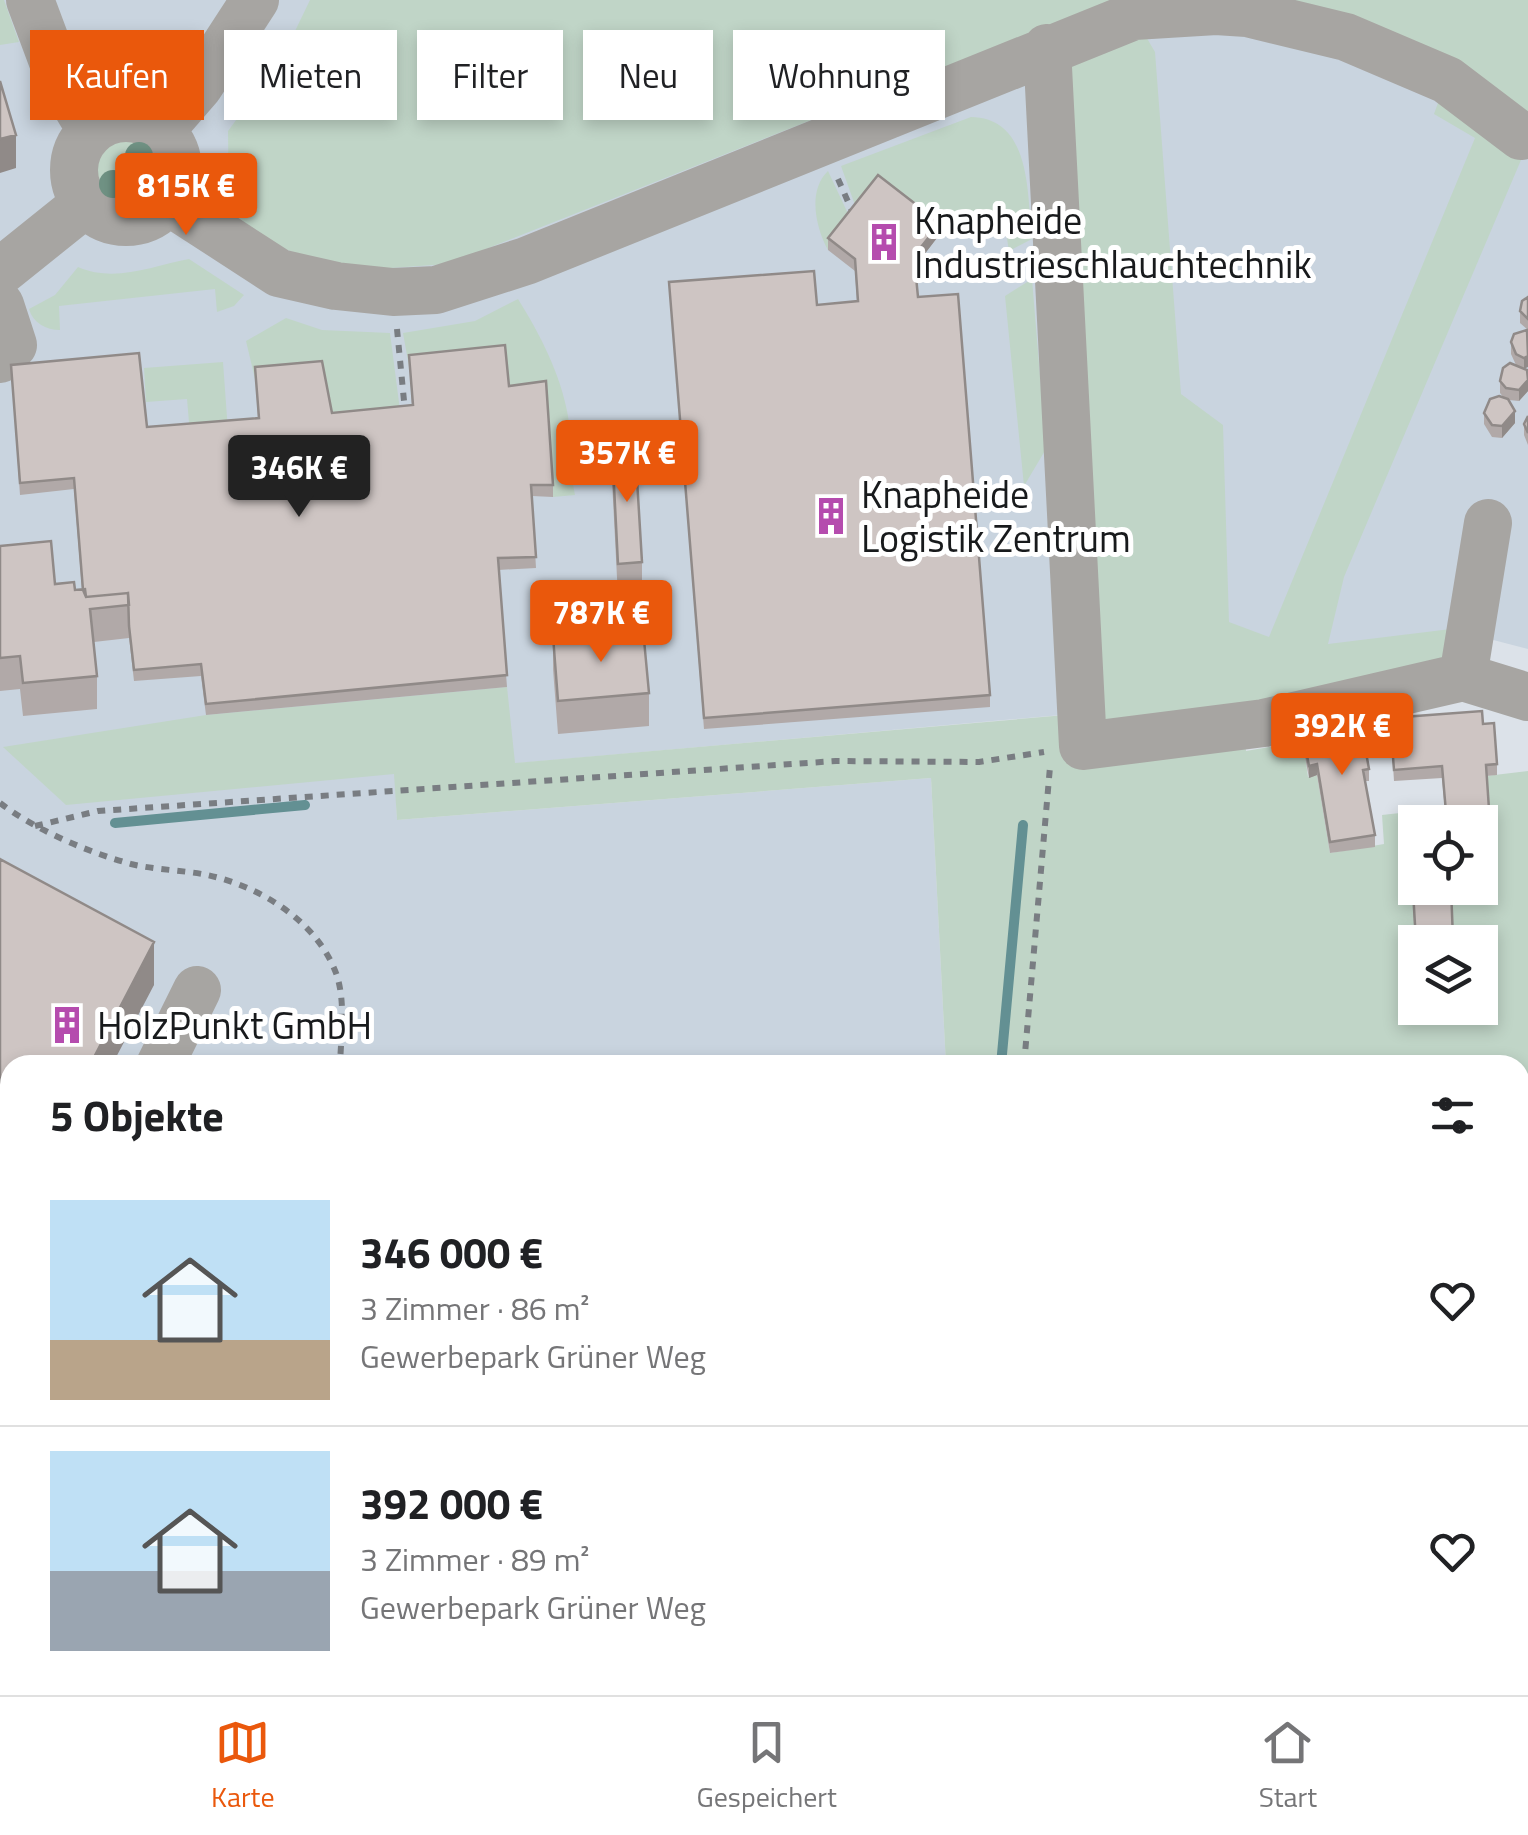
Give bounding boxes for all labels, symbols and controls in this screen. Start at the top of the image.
chip: Kaufen [30,30,204,120]
chip: Mieten [224,30,397,120]
chip: Filter [417,30,563,120]
chip: Neu [583,30,713,120]
chip: Wohnung [733,30,945,120]
pin: 815K € [105,153,267,238]
text: 815K € [137,161,235,209]
place label: Knapheide Industrieschlauchtechnik [914,191,1312,293]
building icon: Knapheide Industrieschlauchtechnik [863,221,905,263]
pin: 357K € [546,420,708,505]
text: 357K € [578,428,676,476]
pin: 346K € [218,435,380,520]
text: 346K € [250,443,348,491]
place label: Knapheide Logistik Zentrum [861,465,1131,567]
building icon: Knapheide Logistik Zentrum [810,495,852,537]
pin: 787K € [520,580,682,665]
text: 787K € [552,588,650,636]
pin: 392K € [1261,693,1423,778]
text: 392K € [1293,701,1391,749]
map controls [1398,805,1498,1025]
button: locate [1398,805,1498,905]
button: layers [1398,925,1498,1025]
place label: HolzPunkt GmbH [97,996,372,1054]
building icon: HolzPunkt GmbH [46,1004,88,1046]
text: 5 Objekte [50,1083,224,1147]
icon: filters [1425,1088,1480,1143]
text: 346 000 € [360,1220,543,1284]
icon: home [130,1240,250,1360]
icon: heart [1425,1273,1480,1328]
text: 3 Zimmer · 86 m² [360,1284,589,1332]
text: Gewerbepark Grüner Weg [360,1332,706,1380]
text: 392 000 € [360,1471,543,1535]
icon: home [130,1491,250,1611]
icon: heart [1425,1524,1480,1579]
text: 3 Zimmer · 89 m² [360,1535,589,1583]
text: Gewerbepark Grüner Weg [360,1583,706,1631]
tab: Karte [211,1715,275,1818]
tab: Gespeichert [696,1715,837,1818]
tab: Start [1259,1715,1317,1818]

